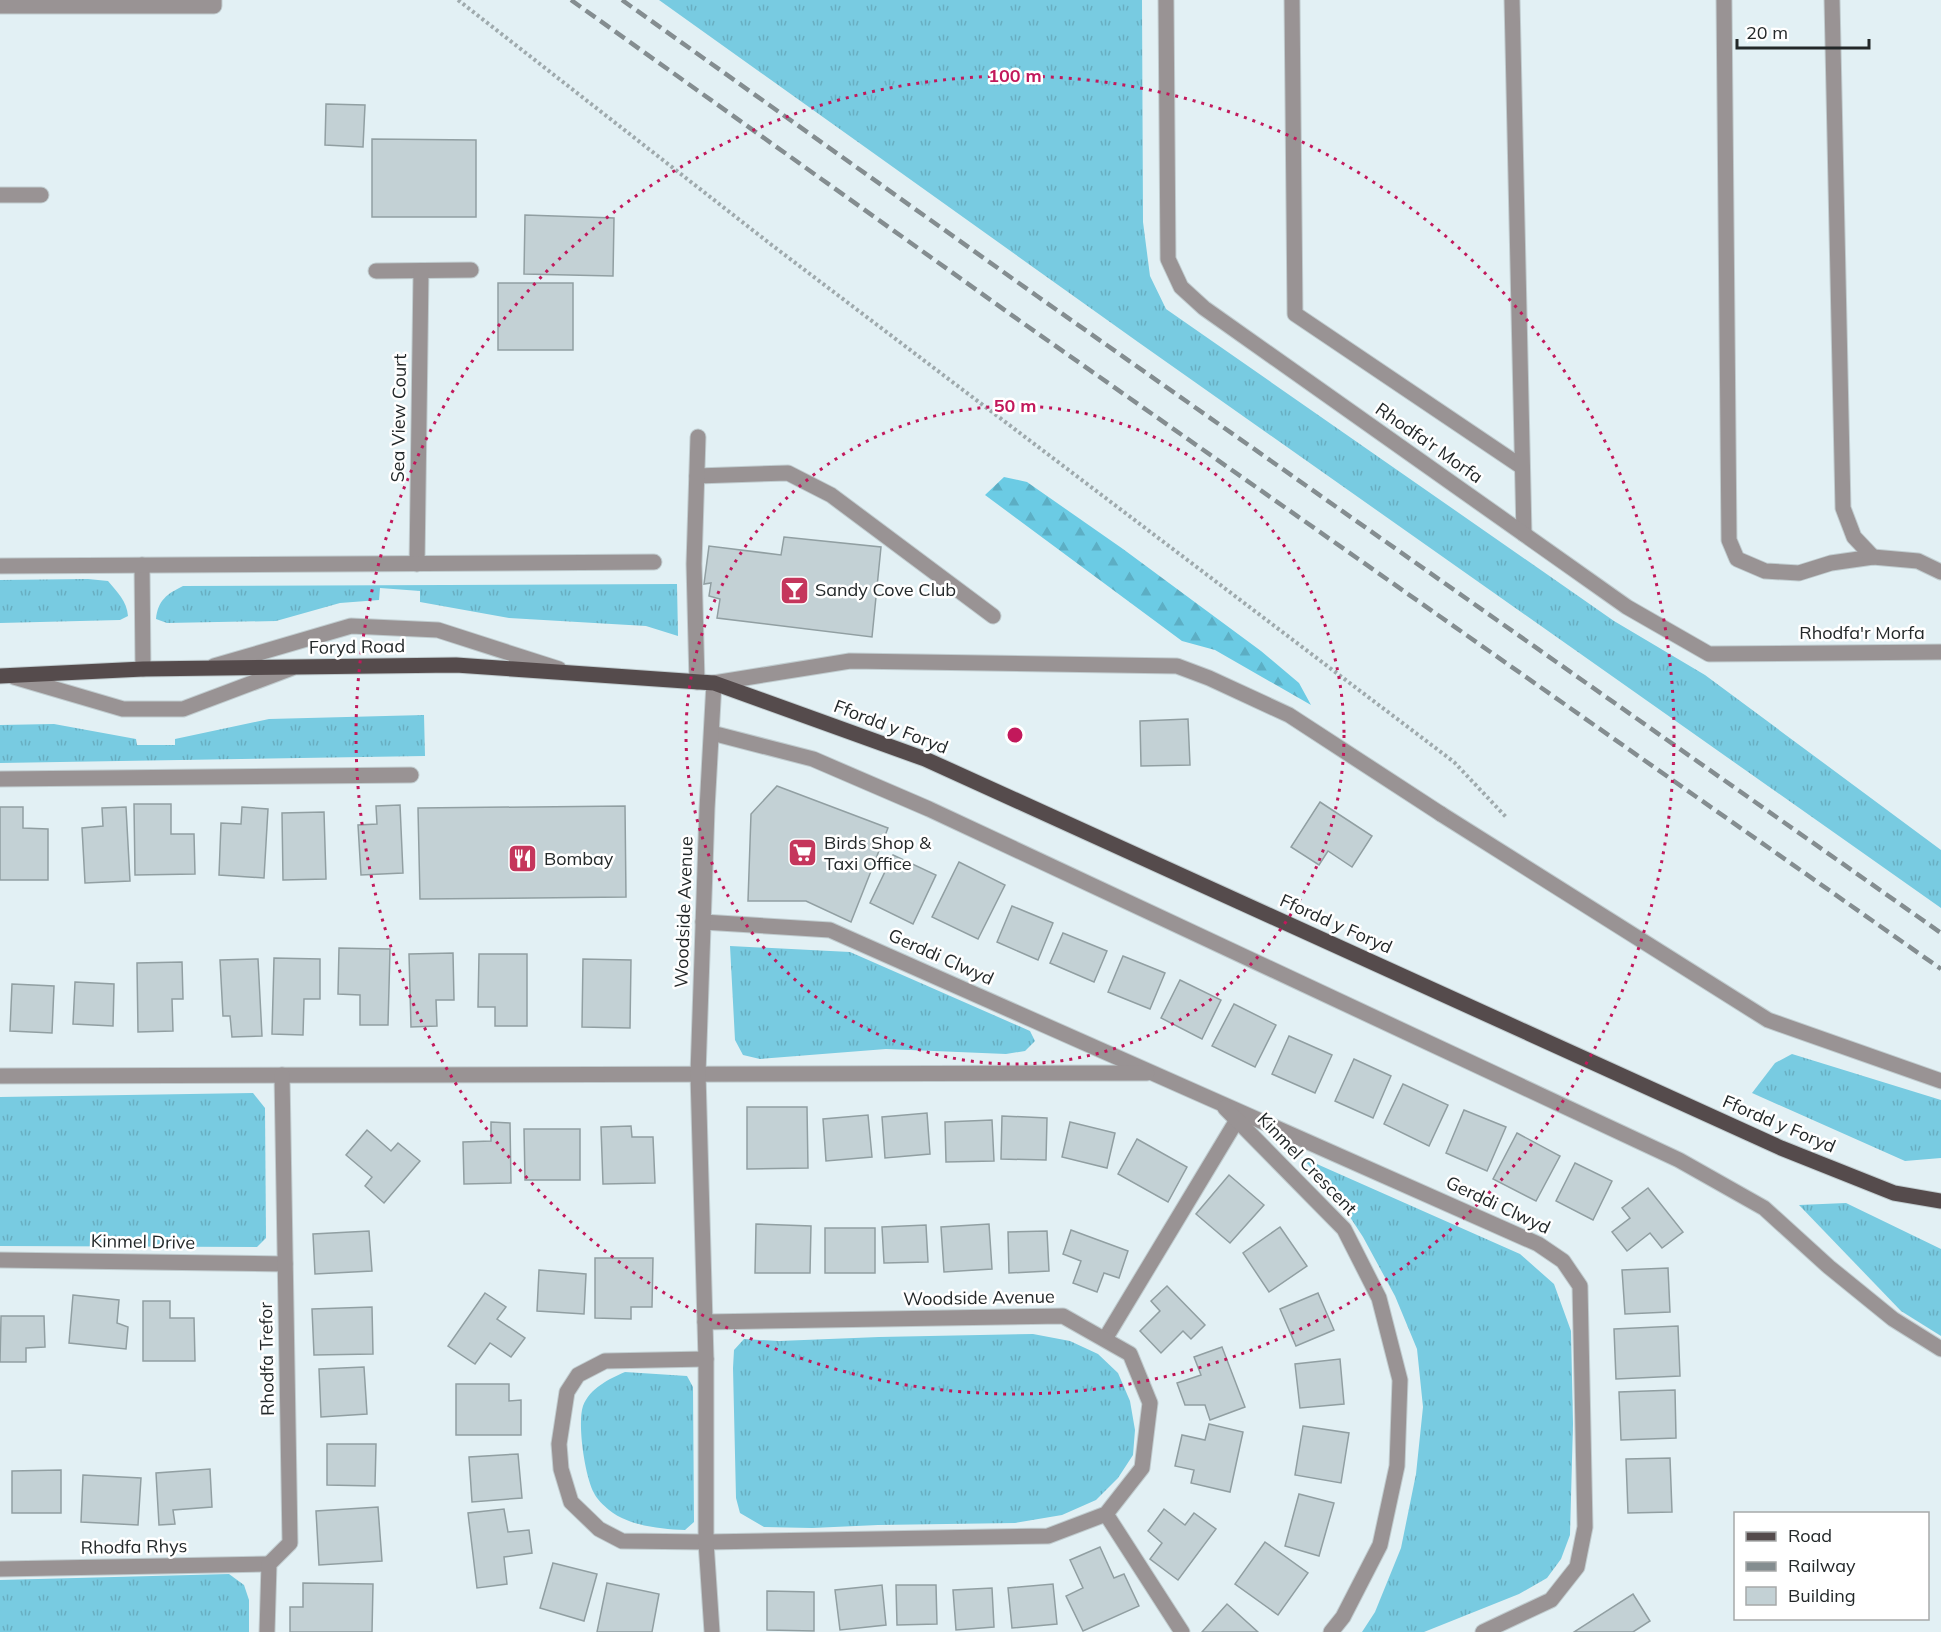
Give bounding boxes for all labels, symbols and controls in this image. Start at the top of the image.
scale bar [1737,12,1869,50]
text: 20 m [1746,21,1788,44]
text: 100 m [988,64,1042,87]
street label: Sea View Court [386,353,411,483]
text: 50 m [994,394,1036,417]
street label: Rhodfa'r Morfa [1371,397,1487,488]
bar icon: Sandy Cove Club [778,574,810,606]
place label: Sandy Cove Club [815,578,956,601]
street label: Rhodfa'r Morfa [1799,621,1925,644]
street label: Foryd Road [309,634,405,659]
street label: Ffordd y Foryd [831,694,952,759]
centre of rings [1005,725,1025,745]
place label: Birds Shop & Taxi Office [824,831,932,875]
street label: Woodside Avenue [669,836,698,988]
supermarket icon: Birds Shop & Taxi Office [787,837,819,869]
restaurant icon: Bombay [507,843,539,875]
place label: Bombay [544,847,614,870]
street label: Ffordd y Foryd [1276,889,1396,959]
street label: Gerddi Clwyd [885,923,997,990]
street label: Ffordd y Foryd [1719,1089,1839,1158]
street label: Kinmel Crescent [1253,1108,1362,1220]
street label: Gerddi Clwyd [1442,1170,1554,1239]
street label: Kinmel Drive [91,1229,195,1254]
street label: Woodside Avenue [903,1285,1055,1310]
street label: Rhodfa Trefor [254,1301,279,1416]
legend [1734,1512,1929,1620]
text: Road [1788,1524,1832,1547]
street label: Rhodfa Rhys [80,1534,188,1559]
text: Railway [1788,1554,1856,1577]
text: Building [1788,1584,1856,1607]

